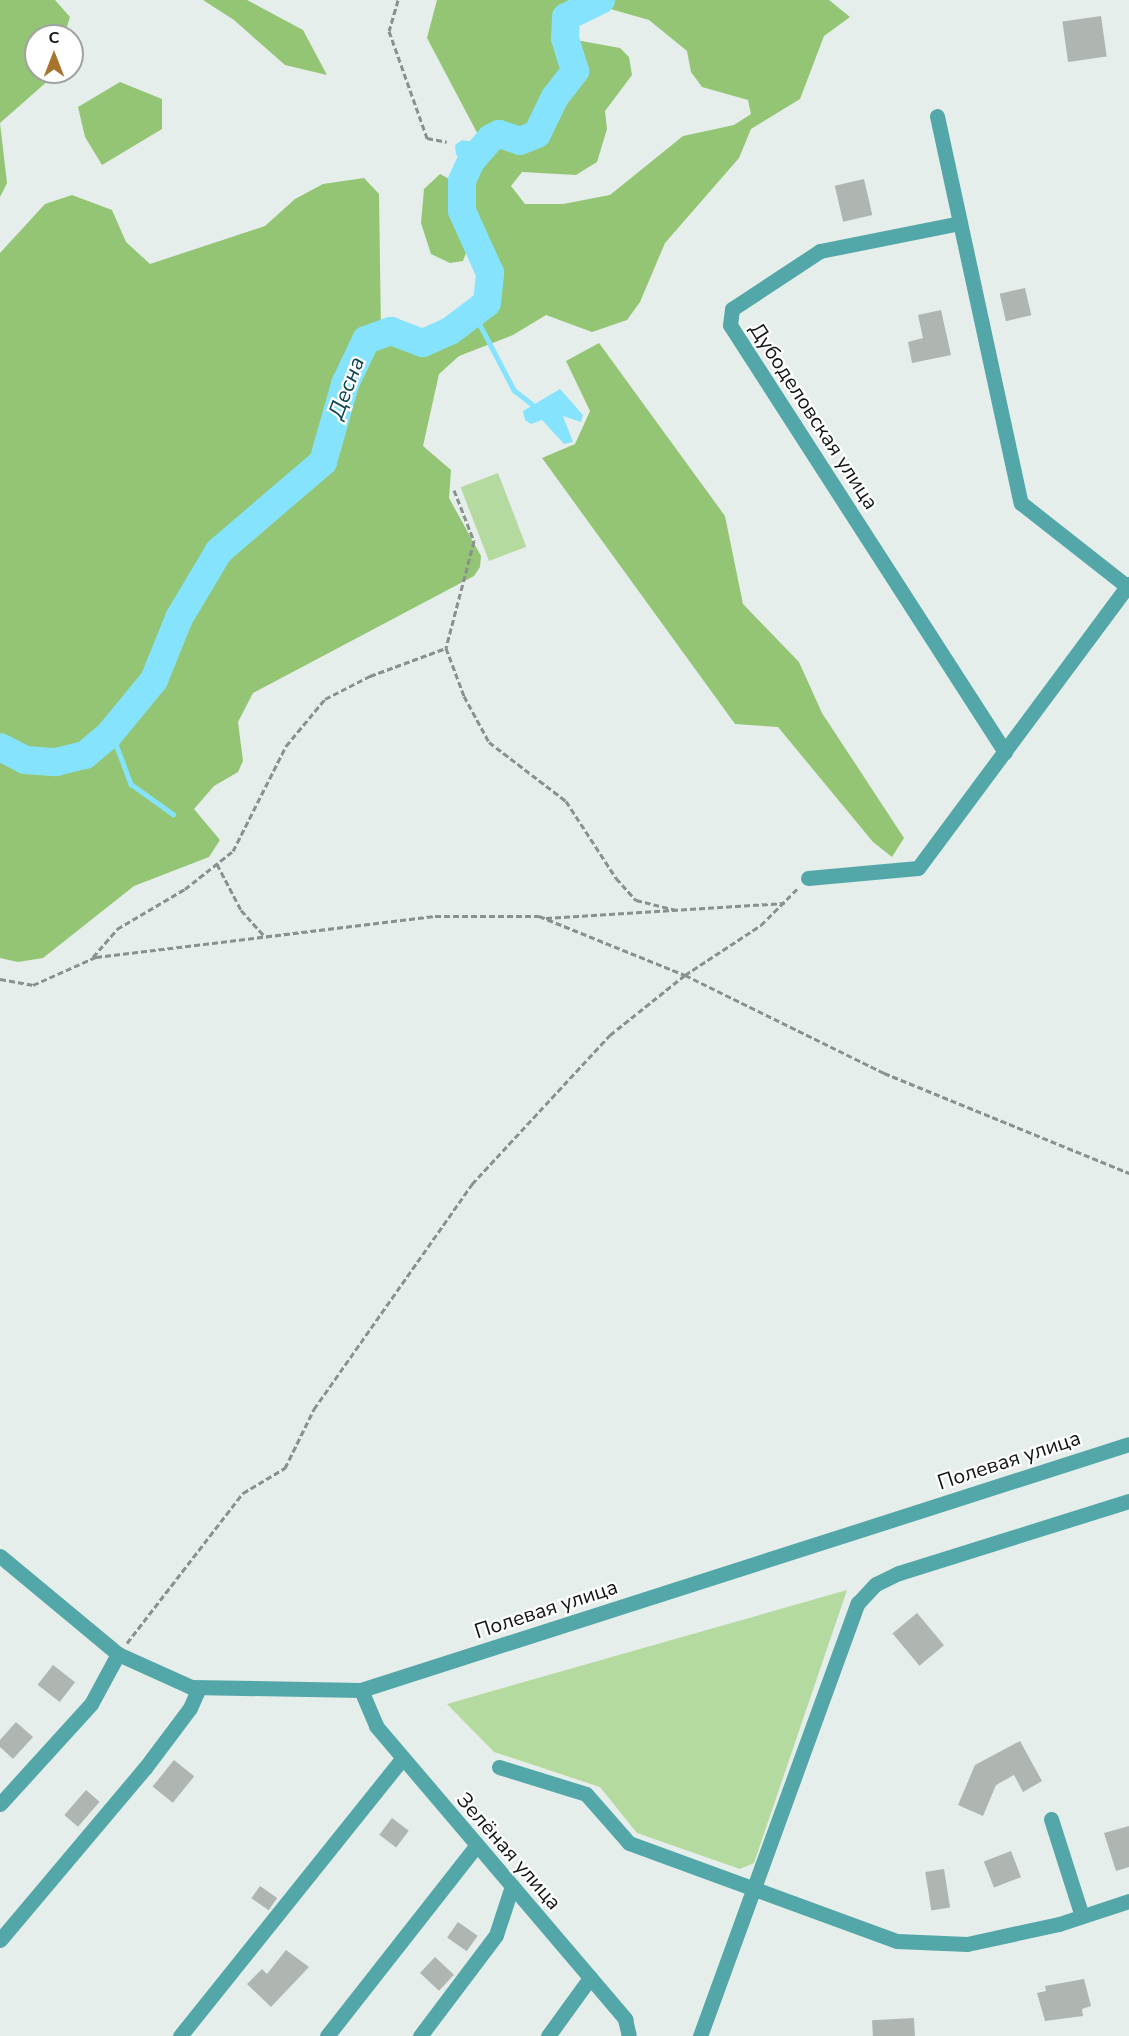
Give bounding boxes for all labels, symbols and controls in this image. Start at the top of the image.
north arrow [24,24,84,84]
text: С [49,27,59,49]
street label: Дубоделовская улица [744,318,884,514]
water label: Десна [323,353,371,423]
street label: Полевая улица [934,1425,1084,1495]
street label: Полевая улица [471,1574,621,1644]
street label: Зелёная улица [451,1787,567,1915]

